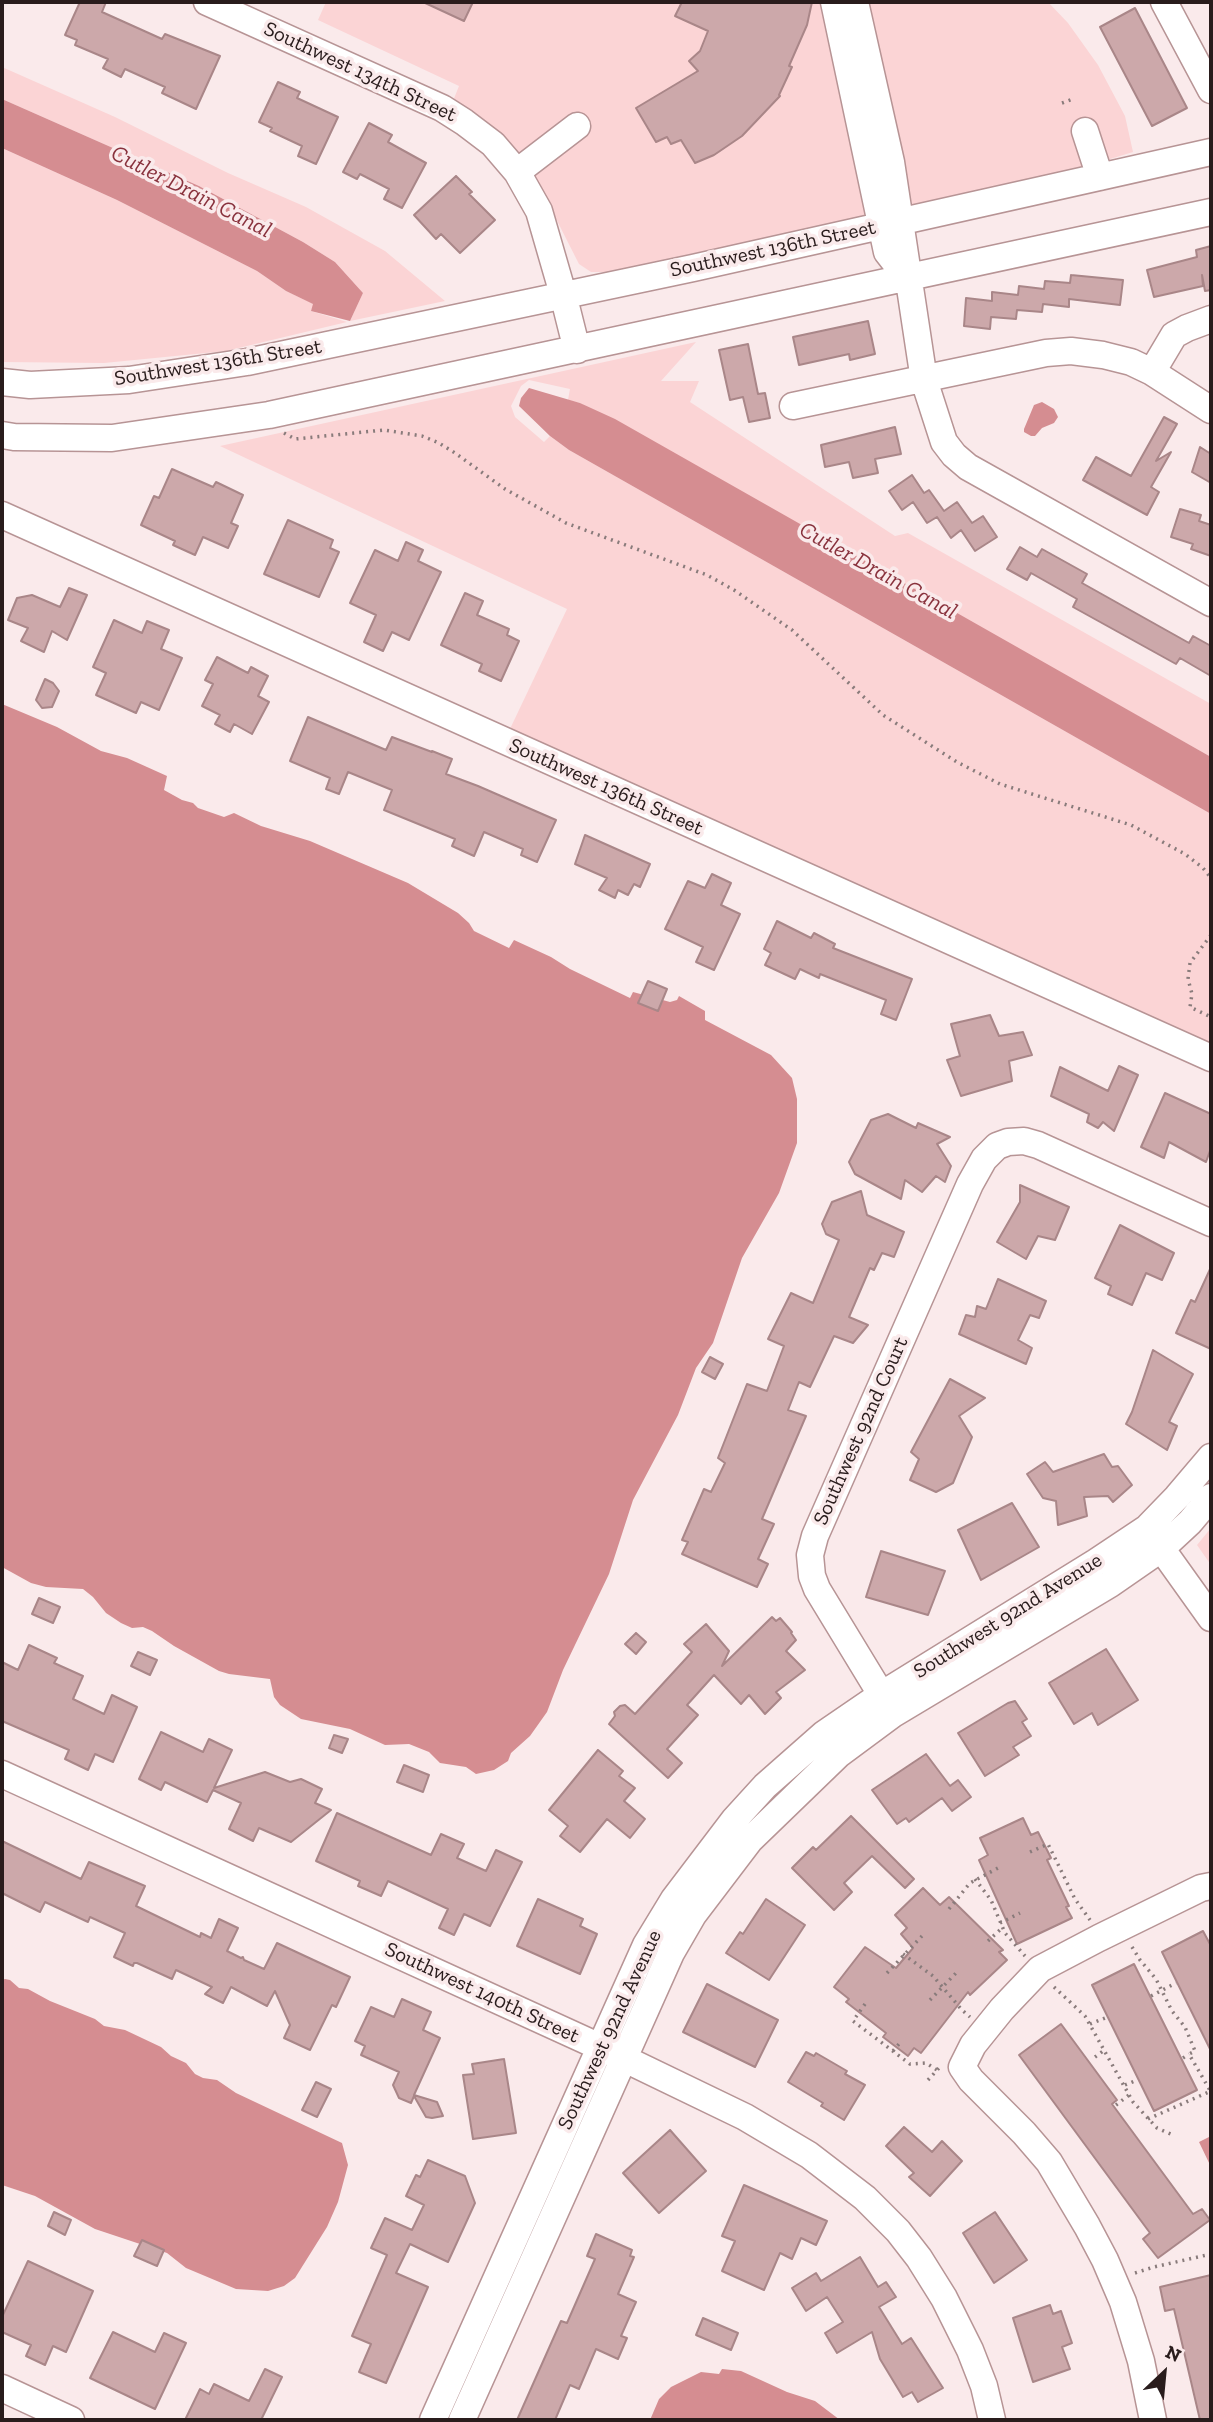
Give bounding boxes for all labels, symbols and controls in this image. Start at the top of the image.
street label: Southwest 134th Street [260,16,460,128]
water label: Cutler Drain Canal [106,140,276,244]
street label: Southwest 136th Street [668,215,878,283]
street label: Southwest 136th Street [113,334,323,392]
water label: Cutler Drain Canal [794,516,962,626]
street label: Southwest 136th Street [505,733,707,841]
street label: Southwest 92nd Court [808,1333,914,1529]
street label: Southwest 92nd Avenue [909,1548,1107,1684]
street label: Southwest 92nd Avenue [553,1926,667,2134]
street label: Southwest 140th Street [381,1937,583,2049]
north arrow [1129,2338,1199,2408]
text: N [1162,2340,1185,2367]

